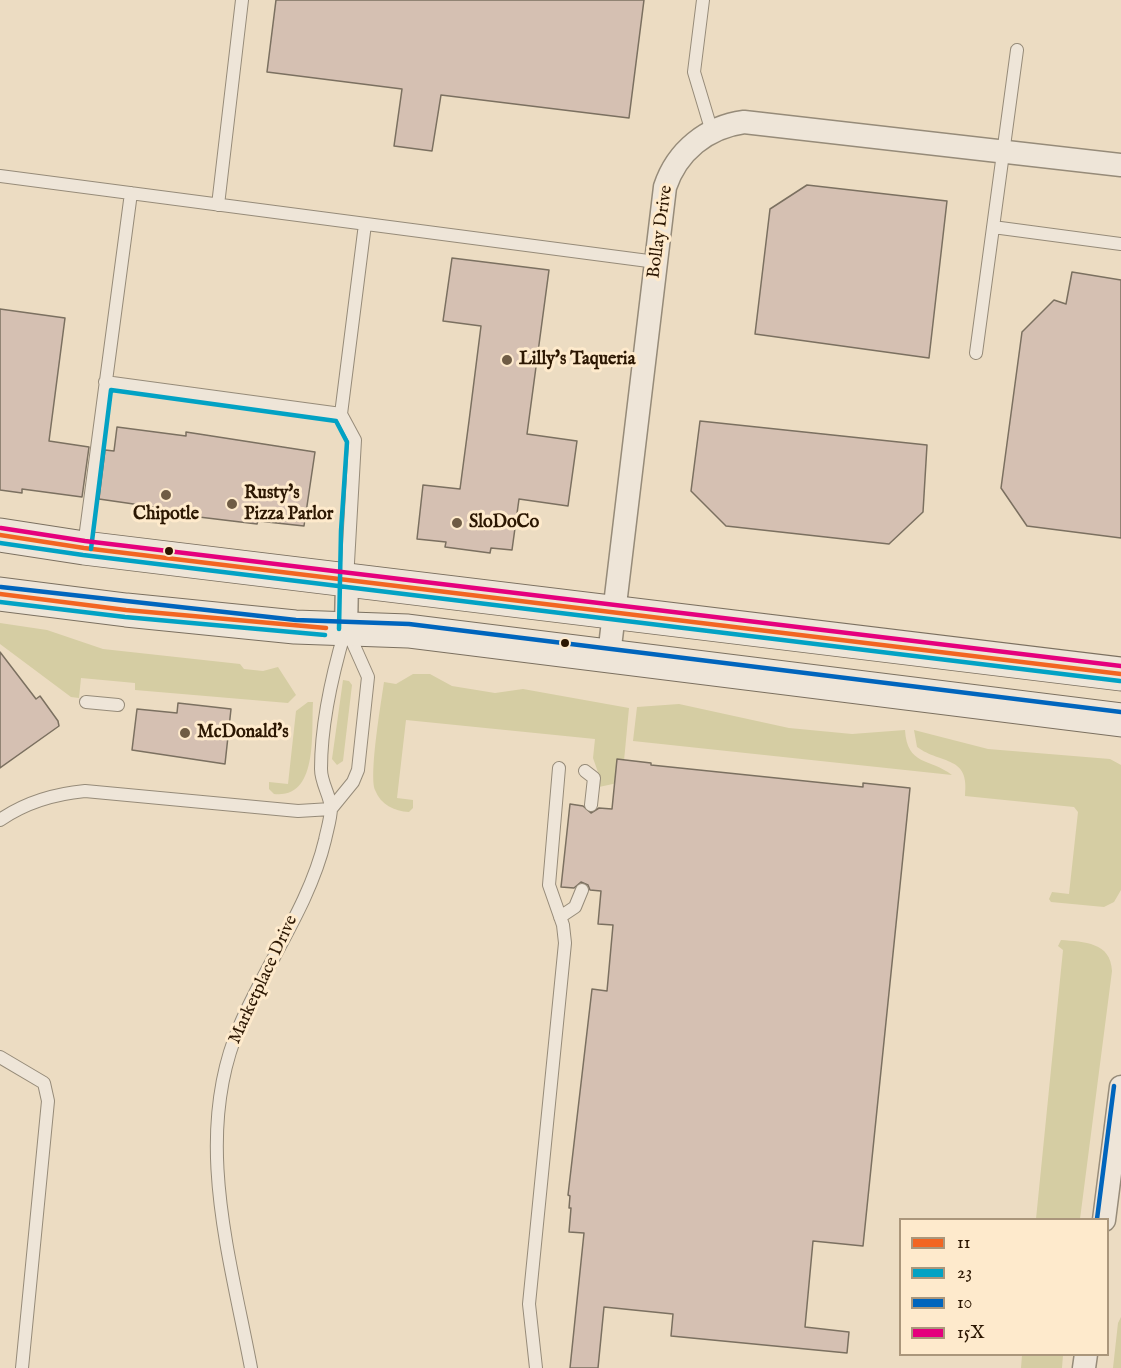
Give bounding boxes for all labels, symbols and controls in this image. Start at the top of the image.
street label: Bollay Drive [644,184,678,280]
place label: Lilly's Taqueria [519,349,635,371]
marker: Lilly's Taqueria [500,353,514,367]
place label: Rusty's Pizza Parlor [244,483,333,526]
marker: Chipotle [159,488,173,502]
marker: Rusty's Pizza Parlor [225,497,239,511]
place label: Chipotle [133,504,199,526]
place label: SloDoCo [469,512,539,534]
marker: SloDoCo [450,516,464,530]
unlabelled marker [163,545,175,557]
unlabelled marker [559,637,571,649]
place label: McDonald's [197,722,289,744]
marker: McDonald's [178,726,192,740]
street label: Marketplace Drive [225,912,303,1048]
legend [899,1218,1109,1356]
text: 11 [957,1232,970,1255]
text: 23 [957,1262,972,1285]
text: 10 [957,1292,972,1315]
text: 15X [957,1322,985,1345]

